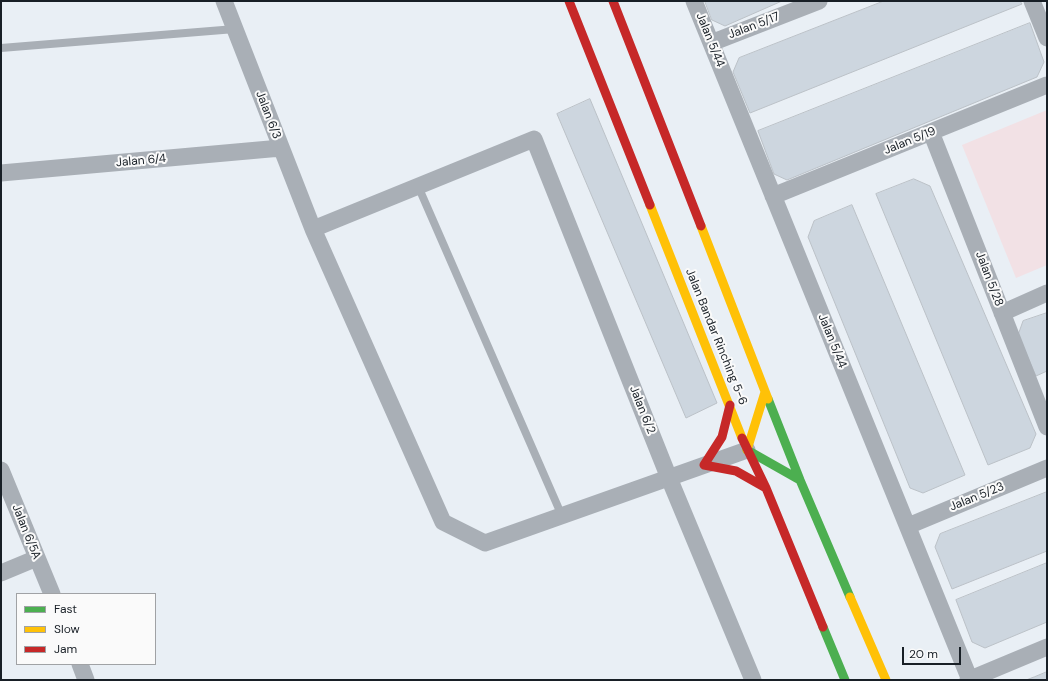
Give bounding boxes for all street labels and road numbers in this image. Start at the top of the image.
street label: Jalan 5/17 [726,10,782,42]
street label: Jalan 5/44 [693,11,727,69]
street label: Jalan 6/3 [252,89,284,141]
street label: Jalan 5/19 [882,124,938,158]
street label: Jalan 6/4 [115,152,167,170]
street label: Jalan 5/28 [972,250,1006,308]
street label: Jalan Bandar Rinching 5-6 [682,267,750,407]
street label: Jalan 5/44 [815,312,849,370]
street label: Jalan 6/2 [626,384,658,436]
street label: Jalan 5/23 [948,480,1006,514]
street label: Jalan 6/5A [8,502,44,562]

